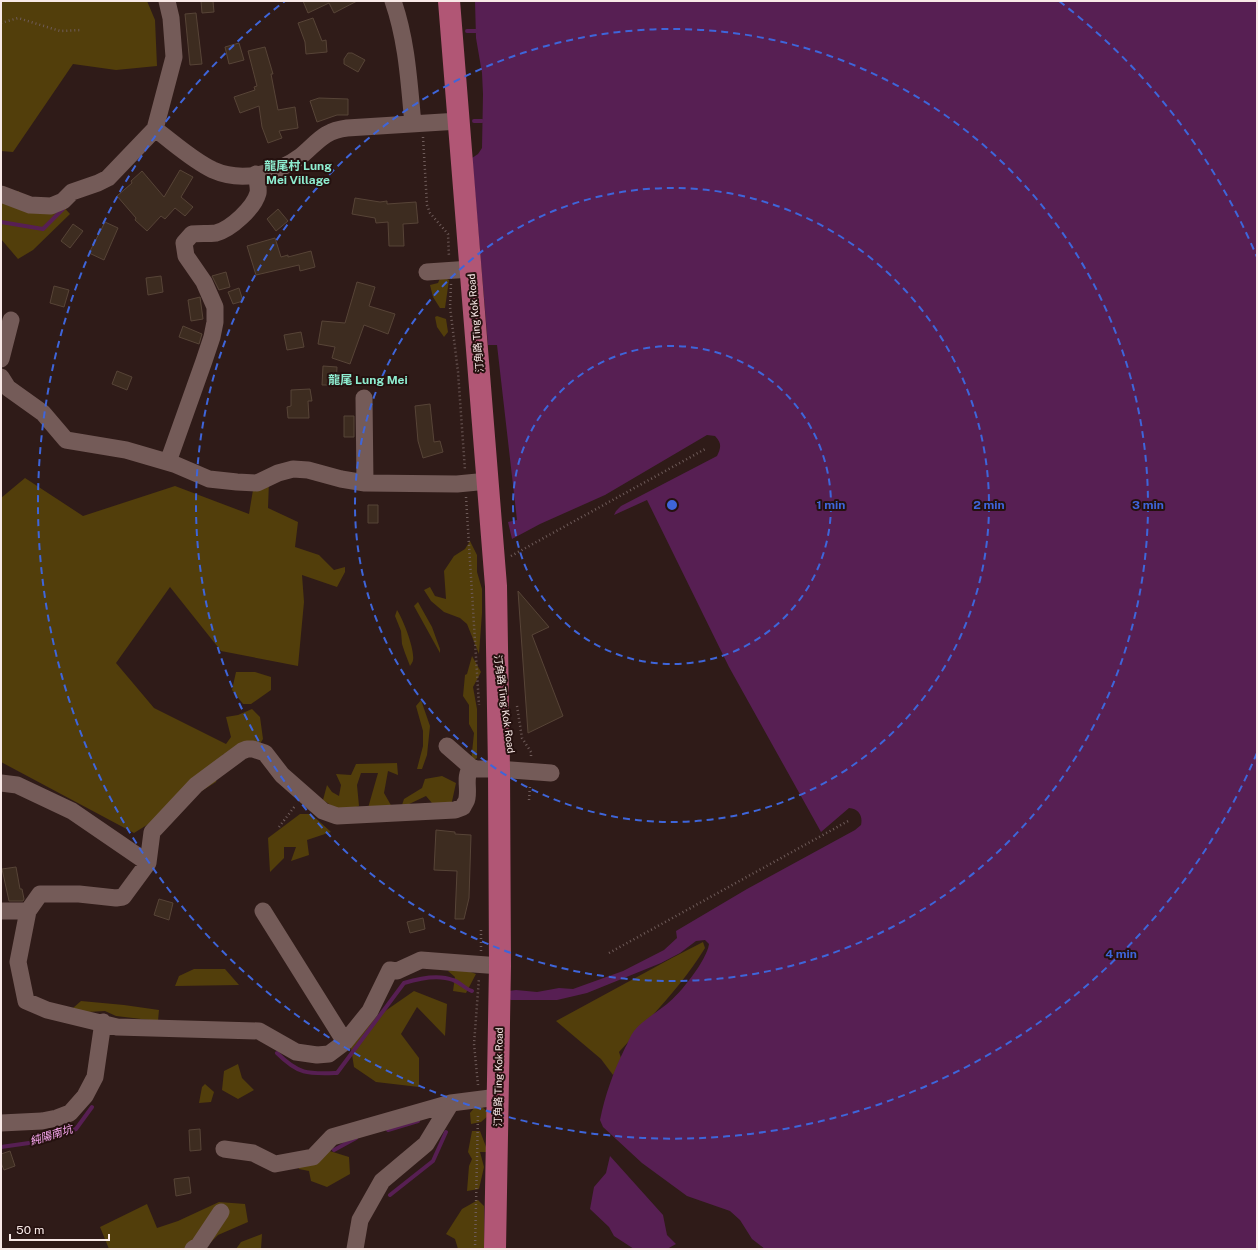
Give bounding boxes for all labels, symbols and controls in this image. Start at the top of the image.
district label: 龍尾村 Lung Mei Village [264,159,332,187]
street label: 汀角路 Ting Kok Road [465,273,485,373]
district label: 龍尾 Lung Mei [328,373,408,387]
centre of rings [665,498,679,512]
text: 1 min [817,498,845,512]
text: 2 min [973,498,1005,512]
text: 3 min [1132,498,1164,512]
street label: 汀角路 Ting Kok Road [492,654,518,754]
text: 4 min [1105,947,1137,961]
street label: 汀角路 Ting Kok Road [491,1027,505,1127]
water label: 純陽南坑 [28,1122,76,1147]
scale bar [10,1216,109,1242]
text: 50 m [16,1223,44,1237]

